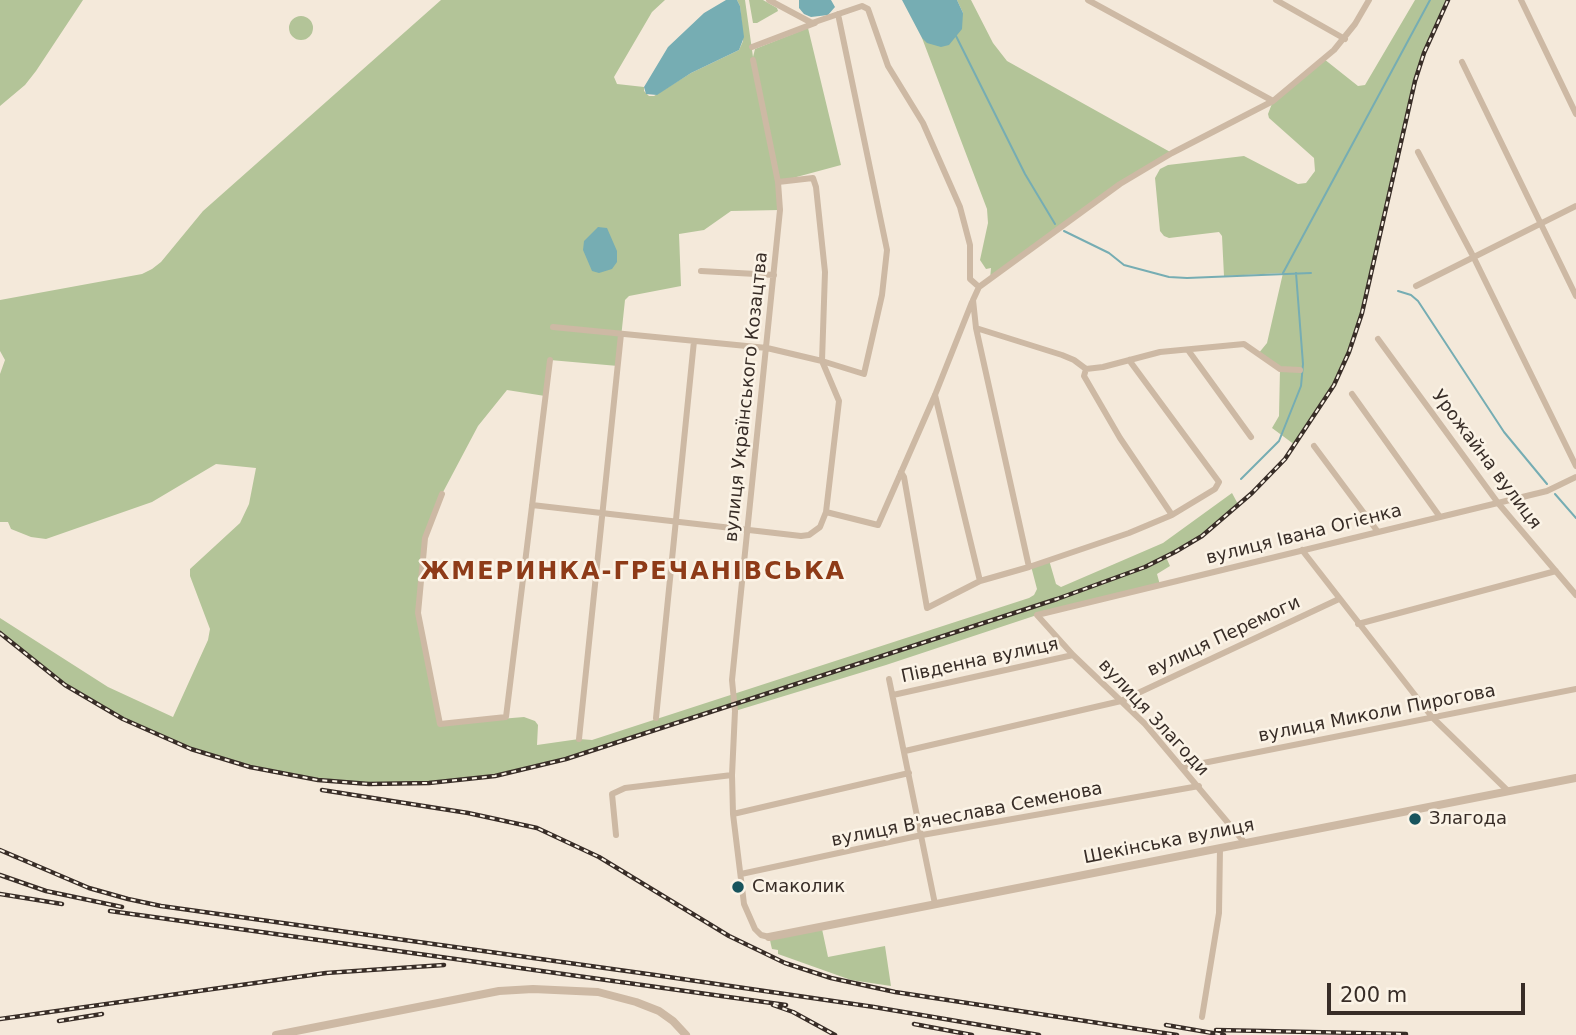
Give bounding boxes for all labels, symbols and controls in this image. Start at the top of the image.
street label: вулиця Українського Козацтва [721,251,773,543]
street label: Урожайна вулиця [1427,386,1545,534]
street label: вулиця Івана Огієнка [1204,500,1404,570]
district label: ЖМЕРИНКА-ГРЕЧАНІВСЬКА [423,559,843,587]
street label: вулиця Перемоги [1144,592,1304,682]
street label: Південна вулиця [899,634,1061,688]
street label: вулиця Злагоди [1093,655,1213,781]
street label: вулиця Миколи Пирогова [1257,680,1497,748]
street label: вулиця В'ячеслава Семенова [830,778,1104,852]
place label: Злагода [1429,808,1507,830]
marker: Злагода [1407,811,1423,827]
street label: Шекінська вулиця [1082,815,1256,869]
place label: Смаколик [752,876,845,898]
marker: Смаколик [730,879,746,895]
scale bar [1331,968,1529,1012]
text: 200 m [1340,983,1407,1007]

